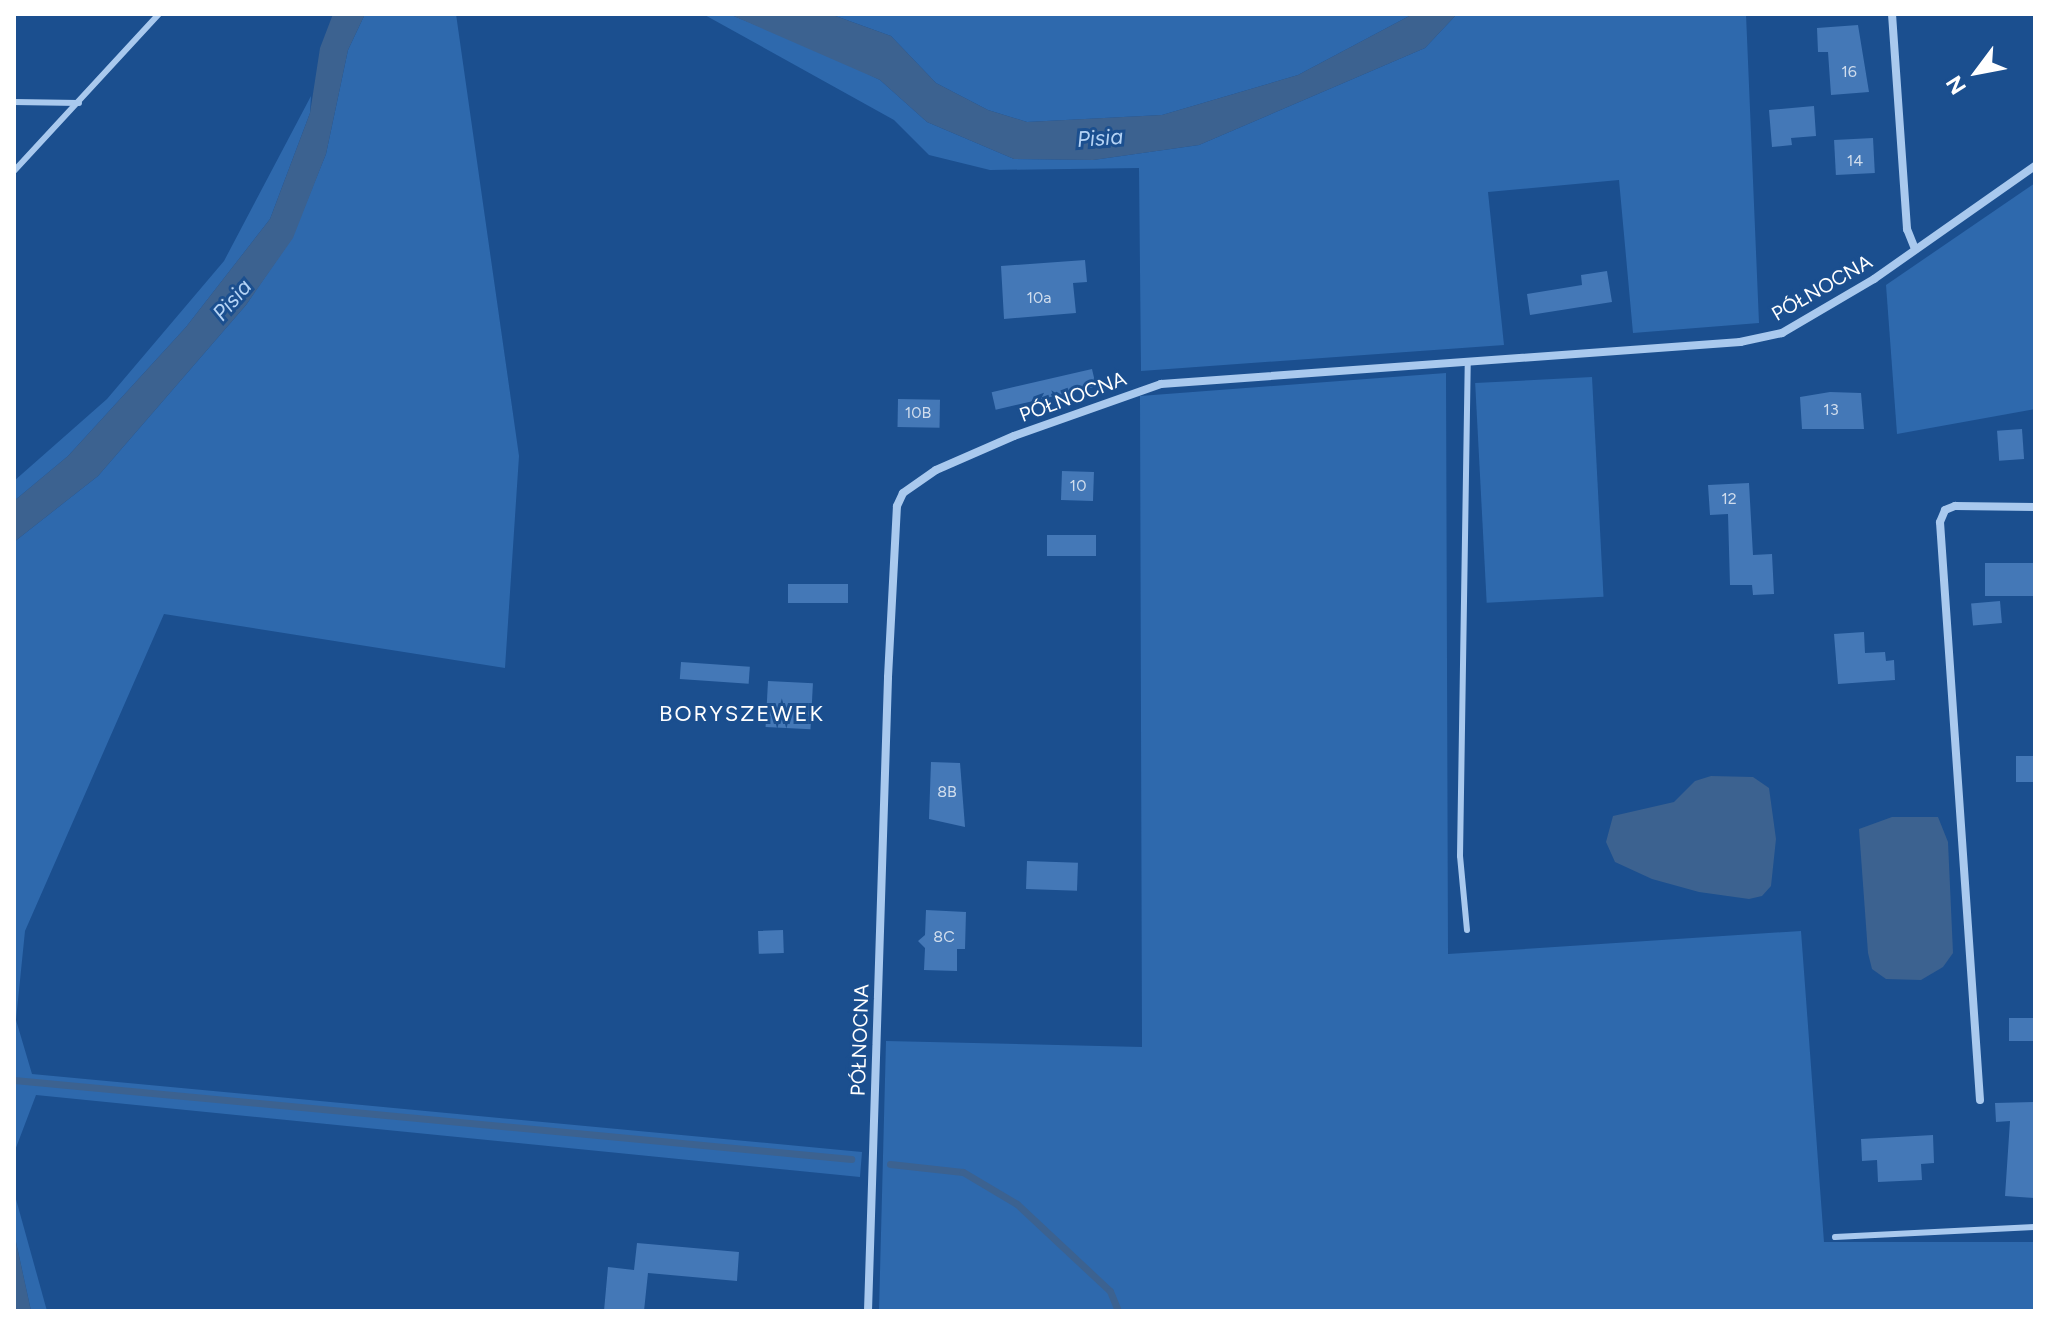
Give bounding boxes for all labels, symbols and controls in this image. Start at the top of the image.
north arrow [1937,32,2017,112]
house number: 16 [1841,62,1857,82]
text: N [1940,71,1972,99]
water label: Pisia [1076,123,1124,153]
house number: 14 [1847,151,1863,171]
street label: PÓŁNOCNA [1768,250,1876,326]
water label: Pisia [207,274,257,326]
house number: 10a [1026,288,1052,308]
street label: PÓŁNOCNA [1016,367,1130,427]
house number: 13 [1823,400,1839,420]
house number: 10B [905,403,931,423]
house number: 10 [1070,476,1086,496]
house number: 12 [1721,489,1737,509]
district label: BORYSZEWEK [659,701,825,727]
house number: 8B [937,782,957,802]
house number: 8C [933,927,955,947]
street label: PÓŁNOCNA [846,984,874,1096]

